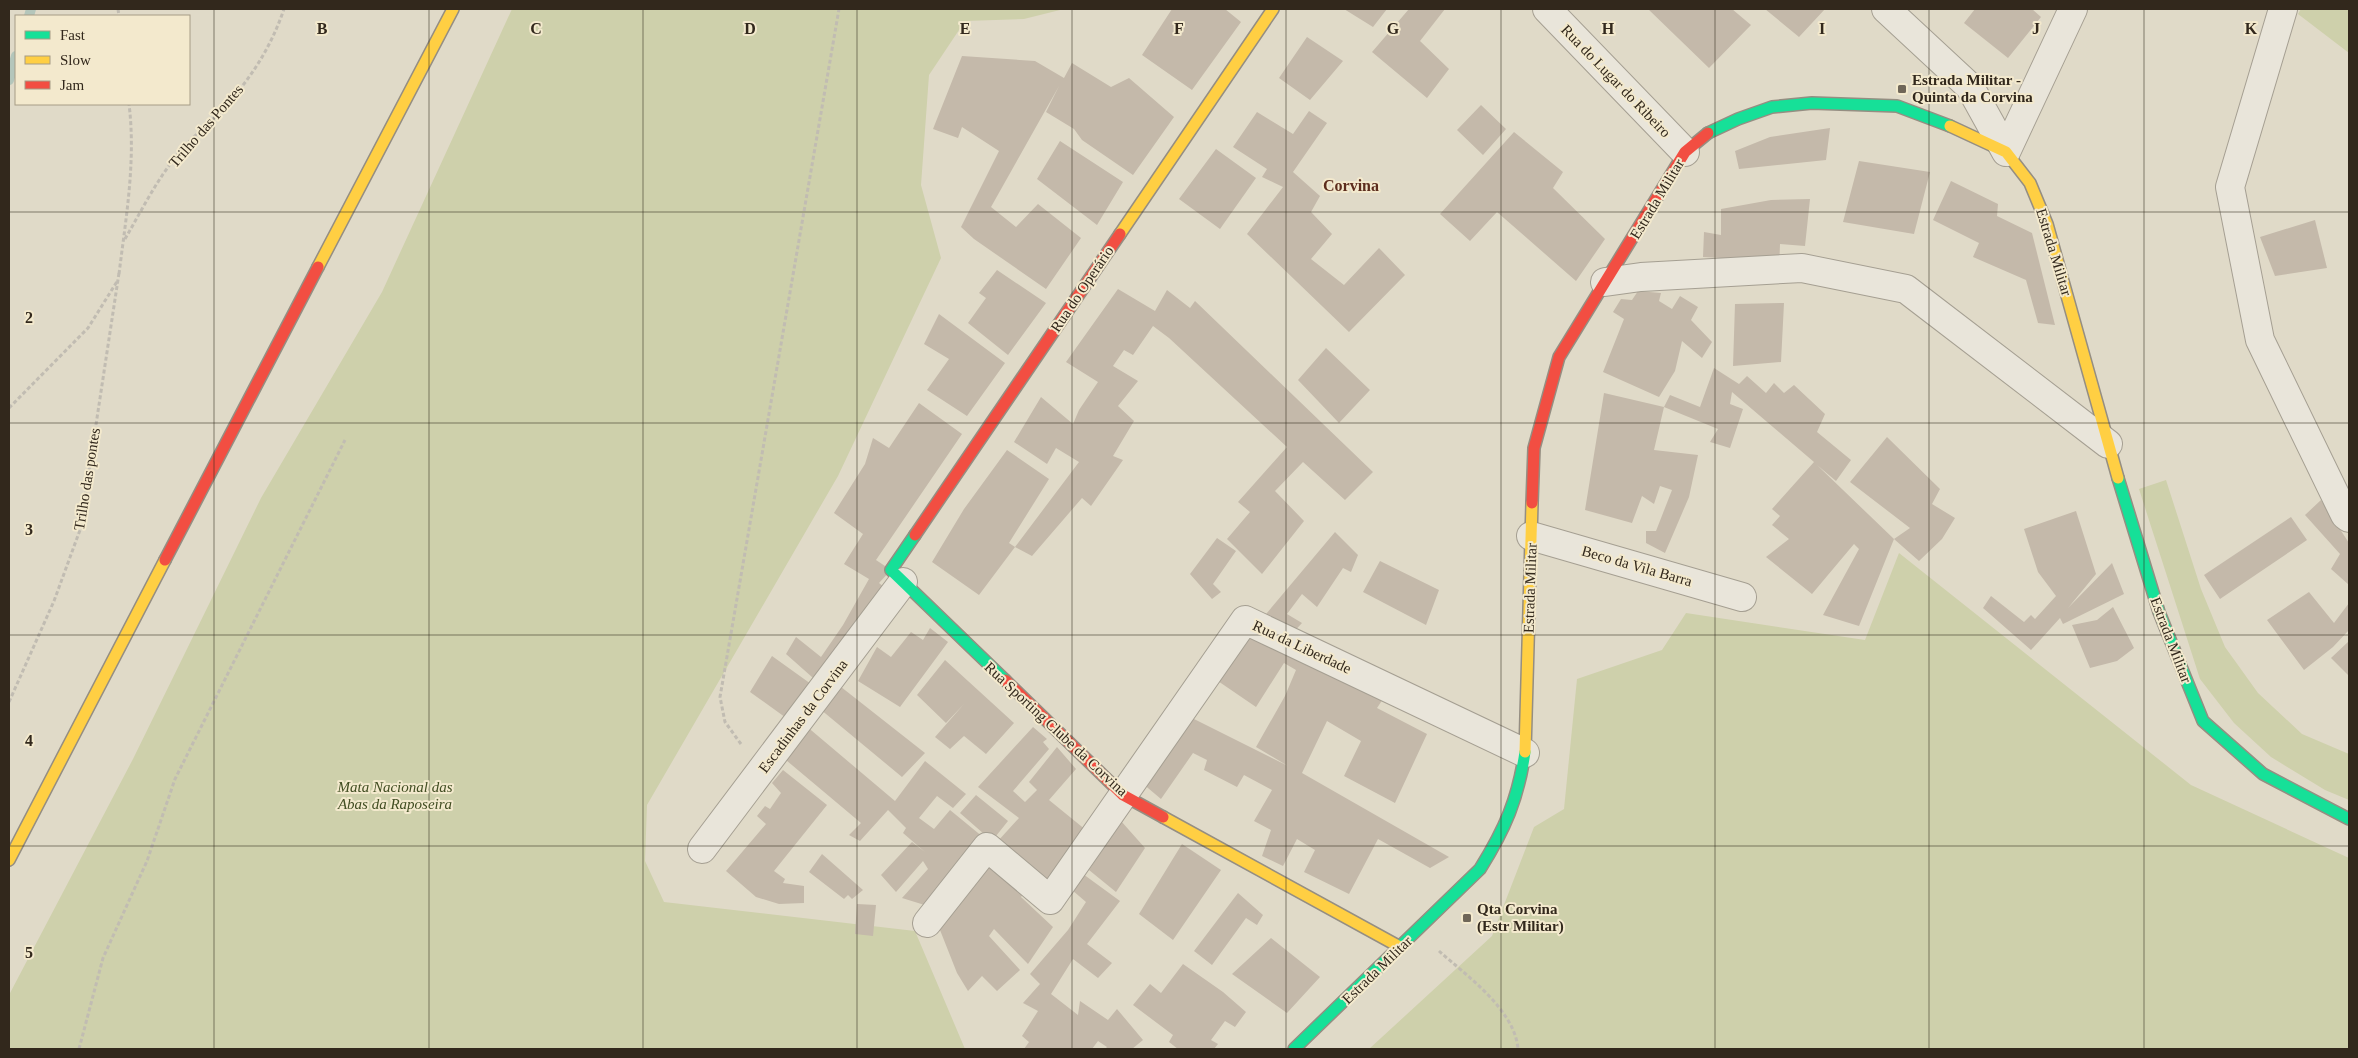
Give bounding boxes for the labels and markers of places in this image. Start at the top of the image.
place label: Estrada Militar - Quinta da Corvina [1912,72,2033,105]
marker: Estrada Militar - Quinta da Corvina [1896,83,1908,95]
place label: Qta Corvina (Estr Militar) [1477,901,1564,935]
marker: Qta Corvina (Estr Militar) [1461,912,1473,924]

